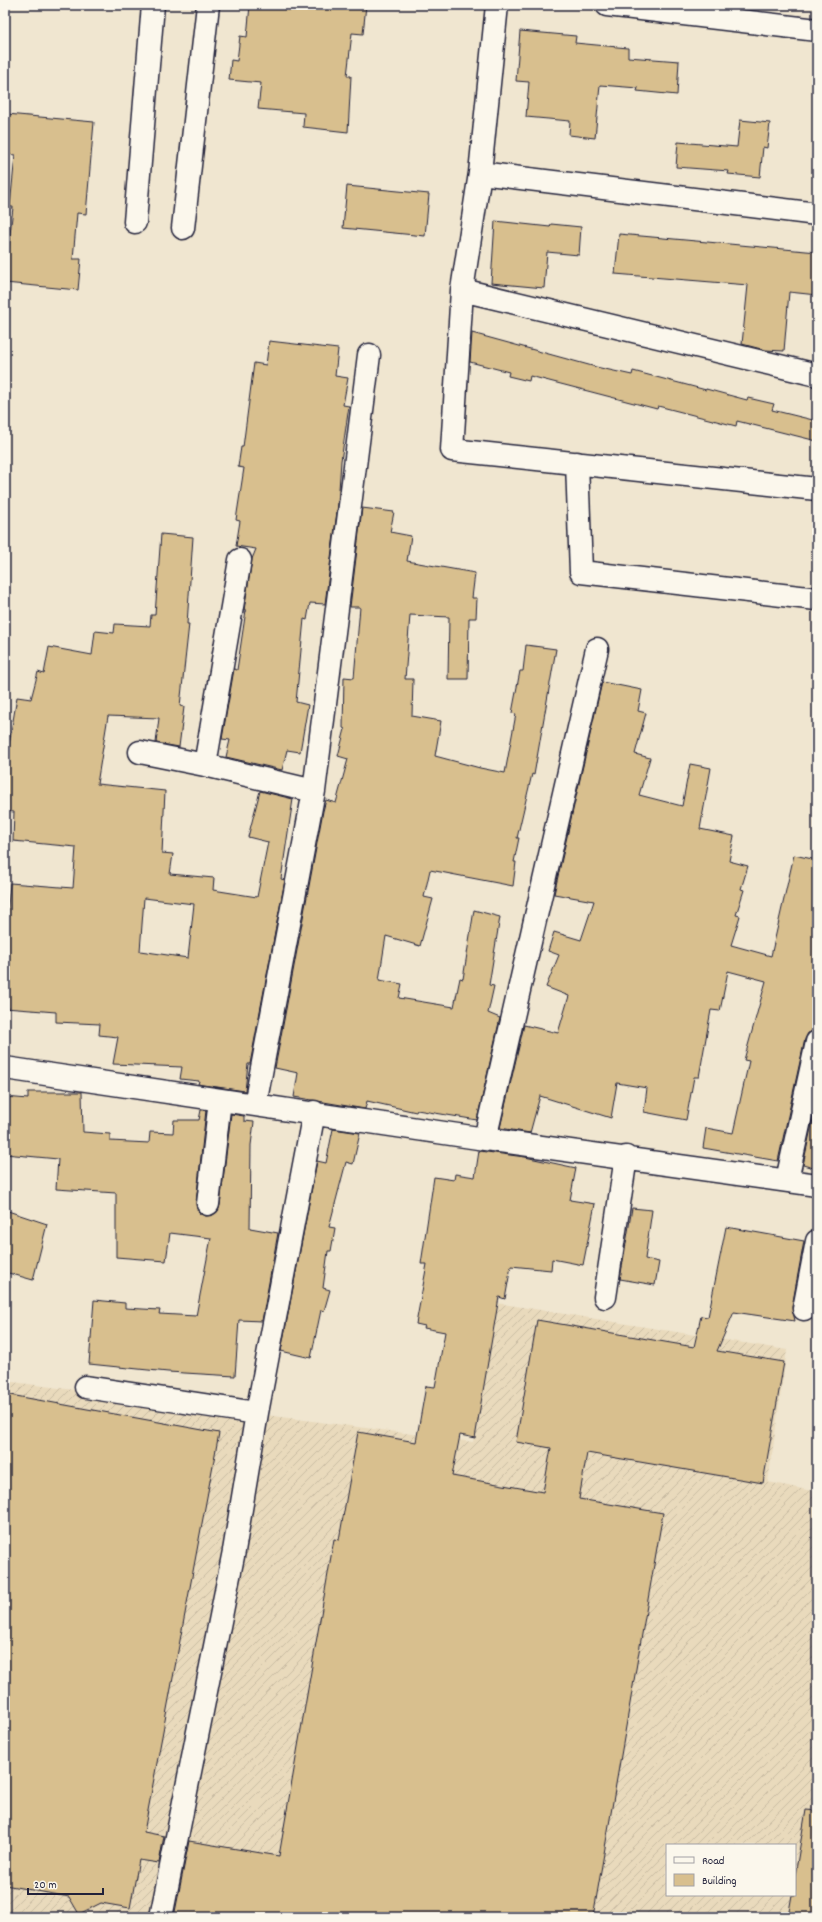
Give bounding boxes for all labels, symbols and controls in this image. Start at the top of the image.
legend [666,1844,796,1896]
text: Road [702,1853,724,1870]
scale bar [28,1870,103,1896]
text: Building [702,1873,737,1890]
text: 20 m [34,1877,57,1894]

